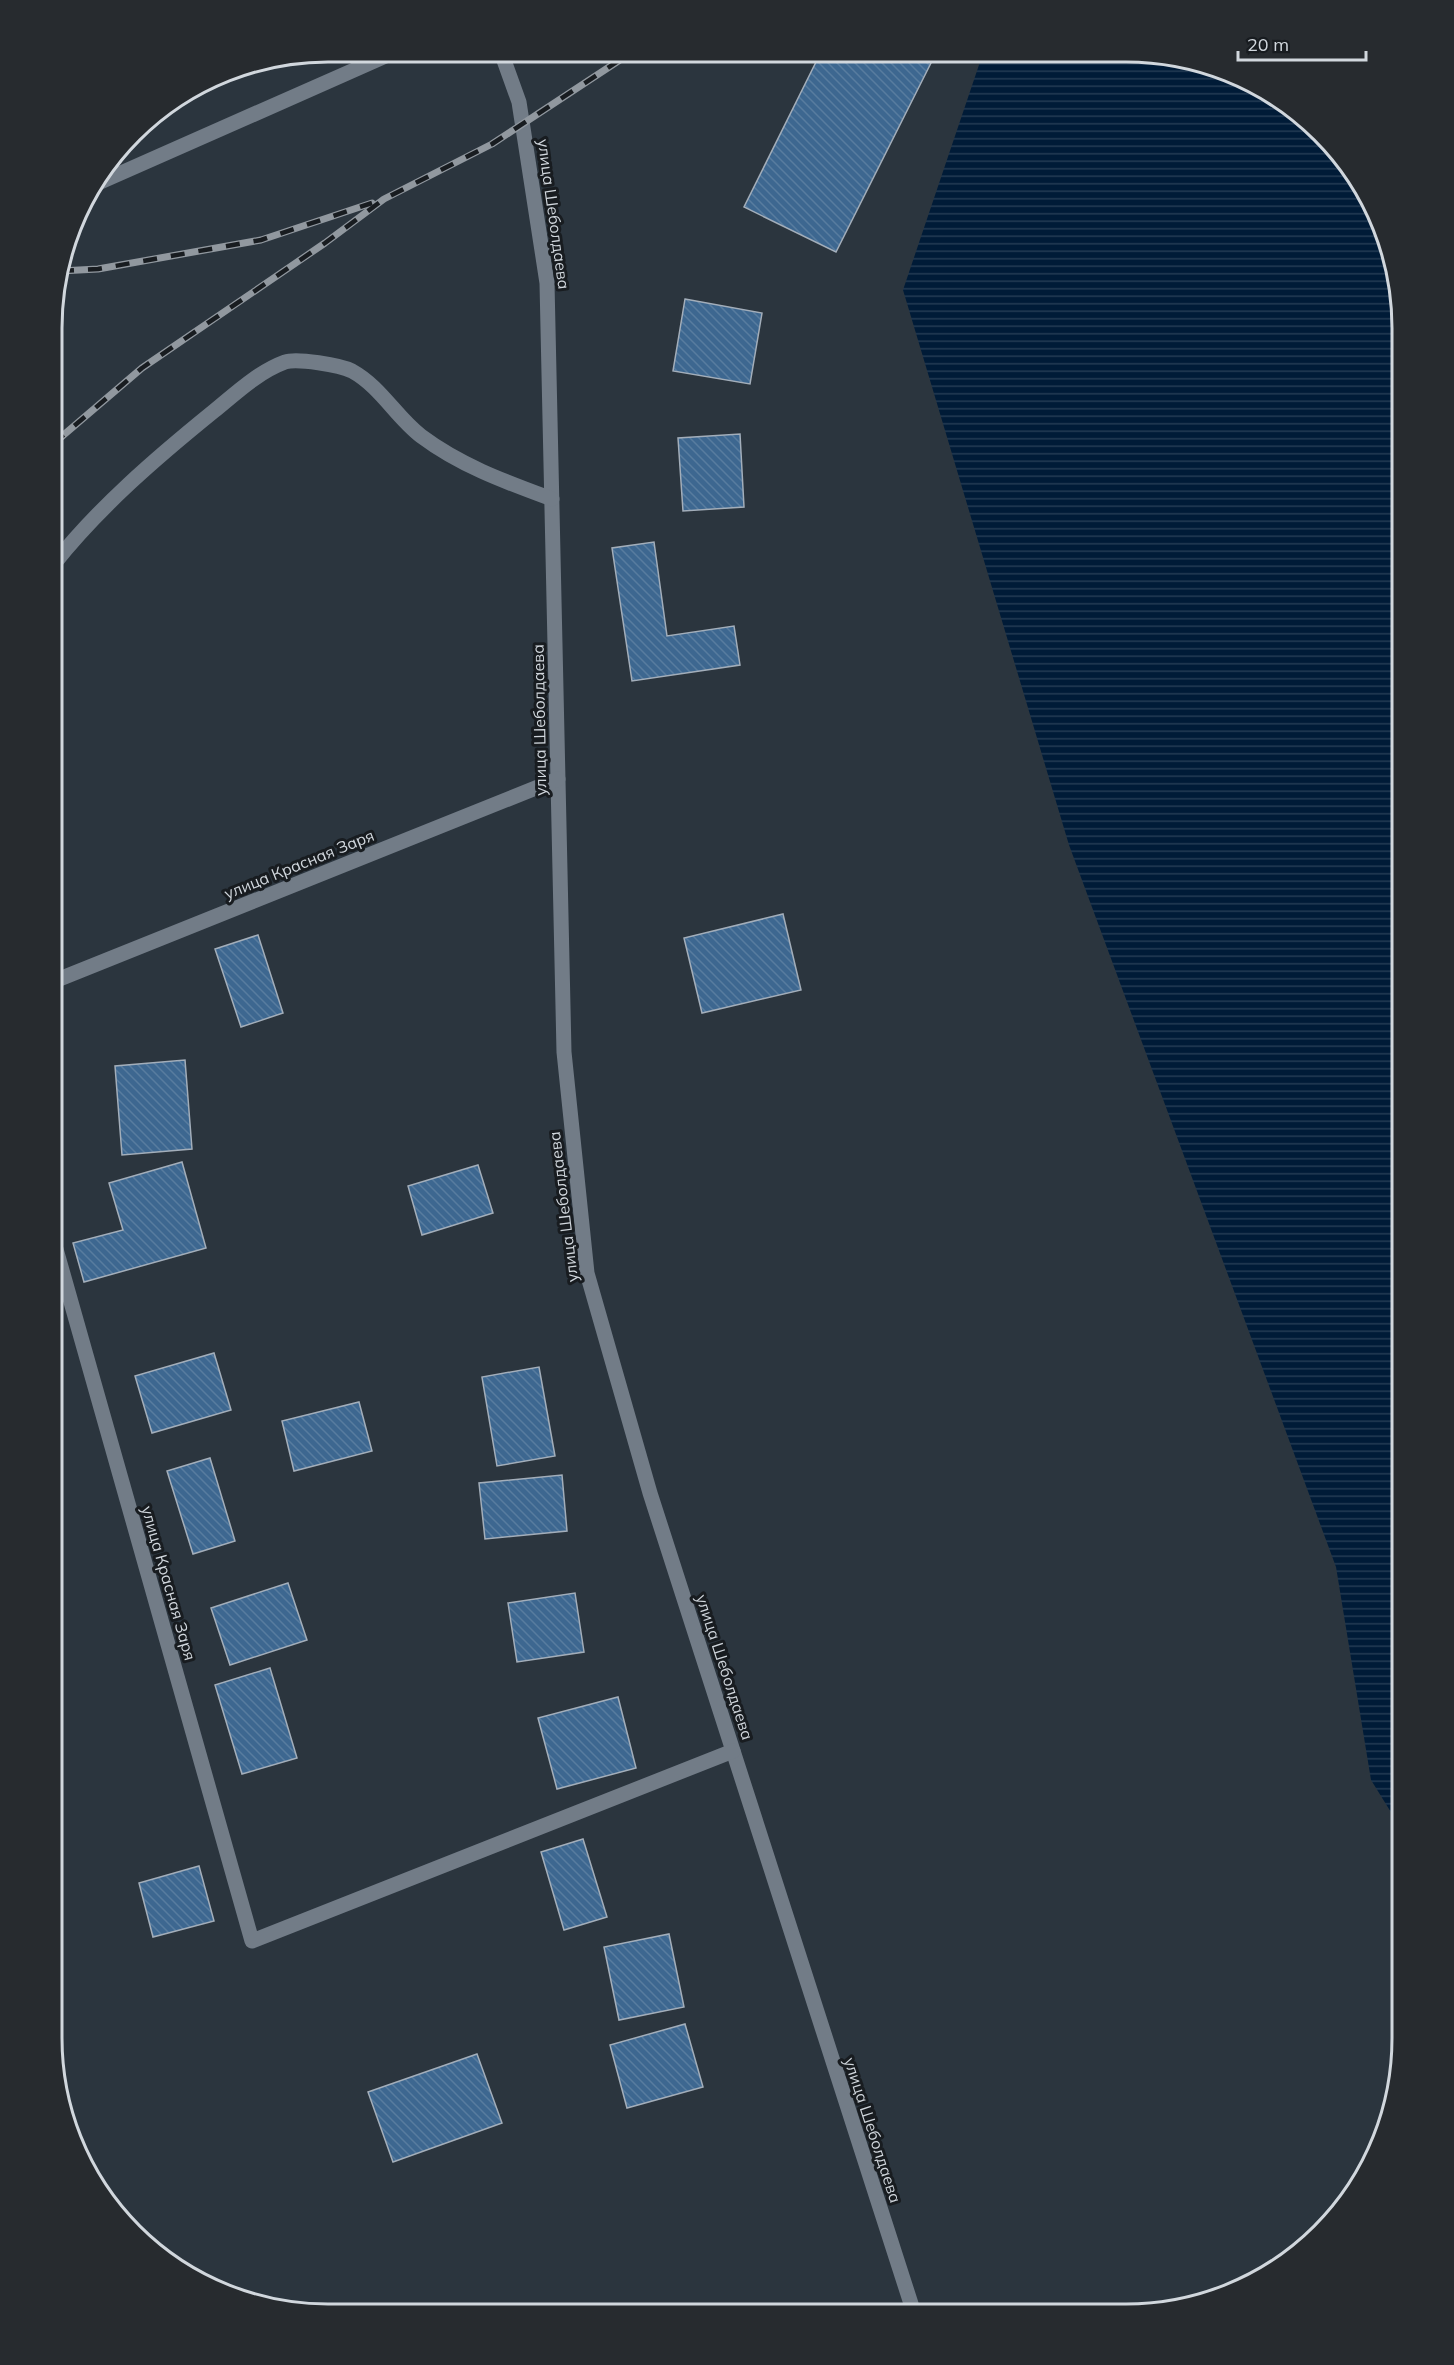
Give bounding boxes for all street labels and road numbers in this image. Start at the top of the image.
street label: улица Шеболдаева [534,137,574,291]
street label: улица Шеболдаева [528,644,550,796]
street label: улица Красная Заря [221,825,377,903]
street label: улица Шеболдаева [544,1130,582,1284]
street label: улица Красная Заря [137,1503,201,1663]
street label: улица Шеболдаева [692,1592,758,1742]
street label: улица Шеболдаева [840,2055,906,2205]

